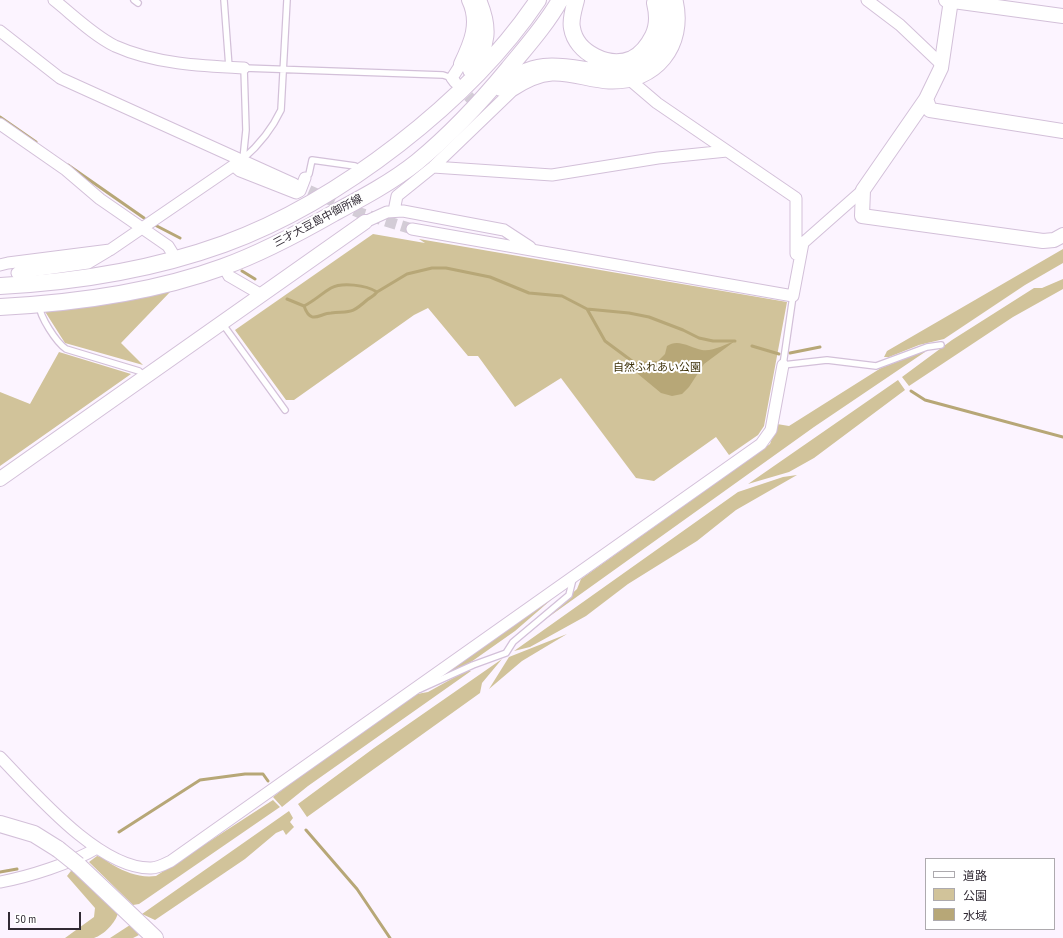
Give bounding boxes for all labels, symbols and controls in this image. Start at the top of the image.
street label: 三才大豆島中御所線 [271,192,365,250]
park label: 自然ふれあい公園 [613,361,701,375]
legend [925,858,1055,930]
text: 道路 [963,868,987,883]
text: 公園 [963,888,987,903]
scale bar [10,904,83,930]
text: 水域 [963,908,987,923]
text: 50 m [15,911,36,926]

